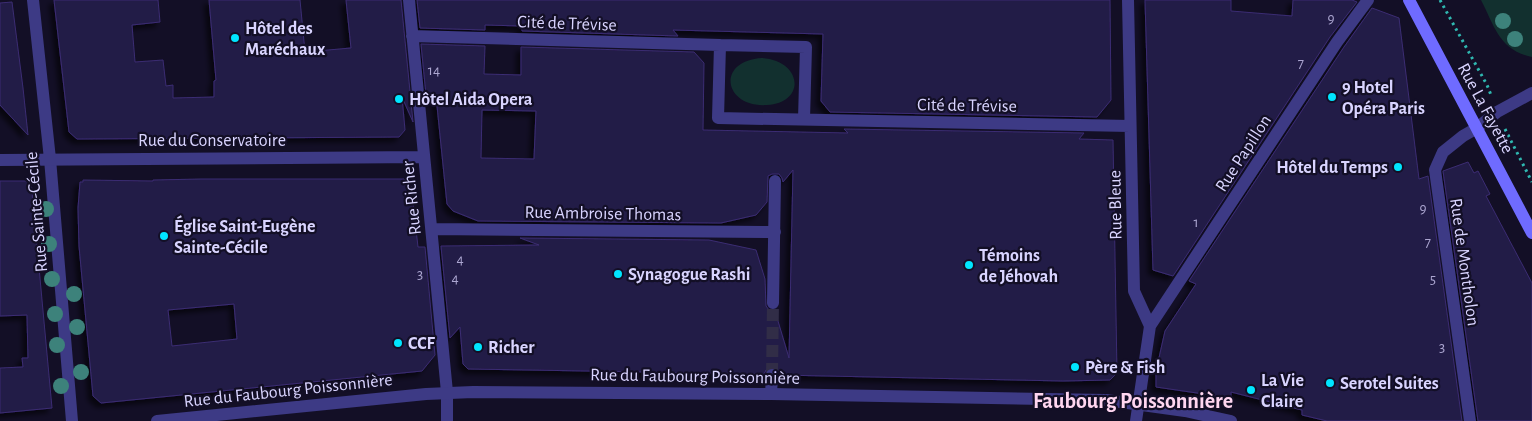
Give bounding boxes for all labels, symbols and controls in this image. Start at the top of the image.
house number: 9 [1327,11,1335,26]
street label: Cité de Trévise [517,13,617,35]
place label: Hôtel des Maréchaux [245,20,326,59]
marker: Hôtel des Maréchaux [229,32,241,44]
house number: 7 [1298,56,1304,71]
street label: Rue La Fayette [1454,60,1516,157]
house number: 14 [428,63,440,78]
place label: 9 Hotel Opéra Paris [1342,79,1425,118]
place label: Hôtel Aida Opera [409,91,533,109]
marker: 9 Hotel Opéra Paris [1326,91,1338,103]
marker: Hôtel Aida Opera [393,93,405,105]
street label: Cité de Trévise [917,96,1017,116]
street label: Rue Papillon [1212,112,1275,195]
street label: Rue du Conservatoire [138,132,286,150]
street label: Rue Sainte-Cécile [23,151,51,273]
place label: Hôtel du Temps [1276,159,1388,177]
street label: Rue Richer [399,160,425,236]
marker: Hôtel du Temps [1392,161,1404,173]
street label: Rue Bleue [1106,170,1126,240]
street label: Rue de Montholon [1446,197,1482,327]
house number: 9 [1419,201,1427,216]
street label: Rue Ambroise Thomas [524,204,681,224]
place label: Église Saint-Eugène Sainte-Cécile [174,215,315,257]
house number: 1 [1193,215,1199,230]
marker: Église Saint-Eugène Sainte-Cécile [158,230,170,242]
house number: 7 [1425,235,1431,250]
place label: Témoins de Jéhovah [979,247,1058,286]
house number: 4 [456,252,464,267]
marker: Témoins de Jéhovah [963,259,975,271]
place label: Synagogue Rashi [628,266,751,284]
house number: 3 [417,267,423,282]
marker: Synagogue Rashi [612,268,624,280]
house number: 4 [451,271,459,286]
house number: 5 [1430,272,1436,287]
place label: CCF [408,335,436,353]
marker: CCF [392,337,404,349]
place label: Richer [488,339,535,357]
house number: 3 [1439,340,1445,355]
marker: Richer [472,341,484,353]
place label: Père & Fish [1085,359,1165,377]
marker: Père & Fish [1069,361,1081,373]
street label: Rue du Faubourg Poissonnière [590,366,800,388]
street label: Rue du Faubourg Poissonnière [183,371,393,411]
place label: La Vie Claire [1261,372,1304,411]
place label: Serotel Suites [1340,375,1439,393]
marker: Serotel Suites [1324,377,1336,389]
marker: La Vie Claire [1245,384,1257,396]
district label: Faubourg Poissonnière [1033,390,1233,412]

